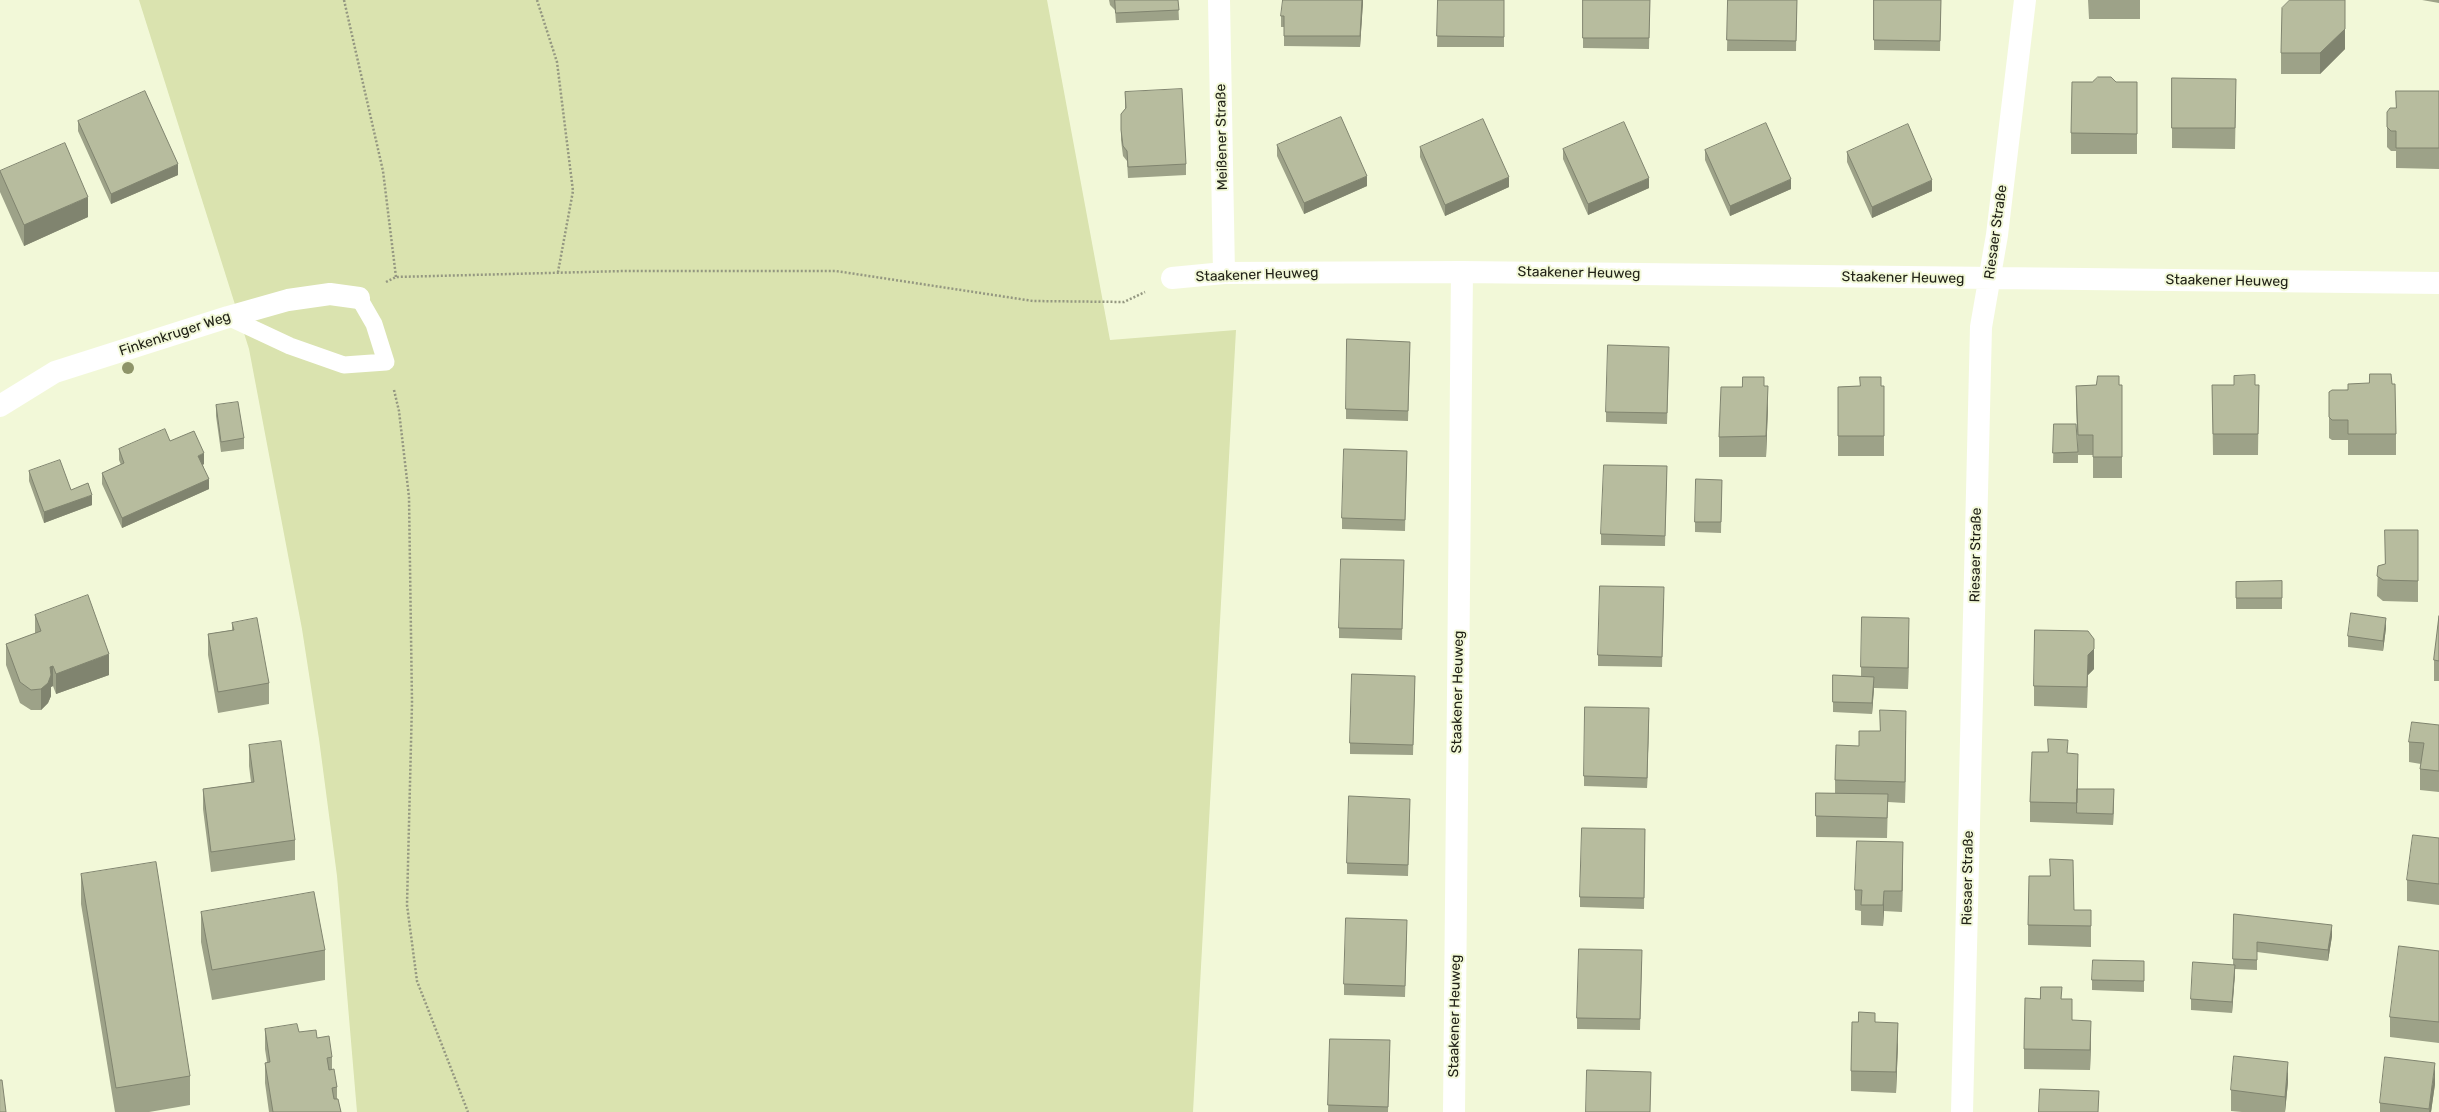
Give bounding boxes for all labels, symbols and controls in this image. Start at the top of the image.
street label: Meißener Straße [1213,84,1231,190]
street label: Riesaer Straße [1981,184,2011,280]
street label: Staakener Heuweg [1195,264,1319,286]
street label: Staakener Heuweg [1517,264,1641,282]
street label: Staakener Heuweg [1841,269,1965,287]
street label: Staakener Heuweg [2165,272,2289,290]
street label: Finkenkruger Weg [117,308,233,360]
street label: Riesaer Straße [1967,507,1985,603]
street label: Staakener Heuweg [1449,630,1467,754]
street label: Riesaer Straße [1959,830,1977,926]
street label: Staakener Heuweg [1446,954,1464,1078]

